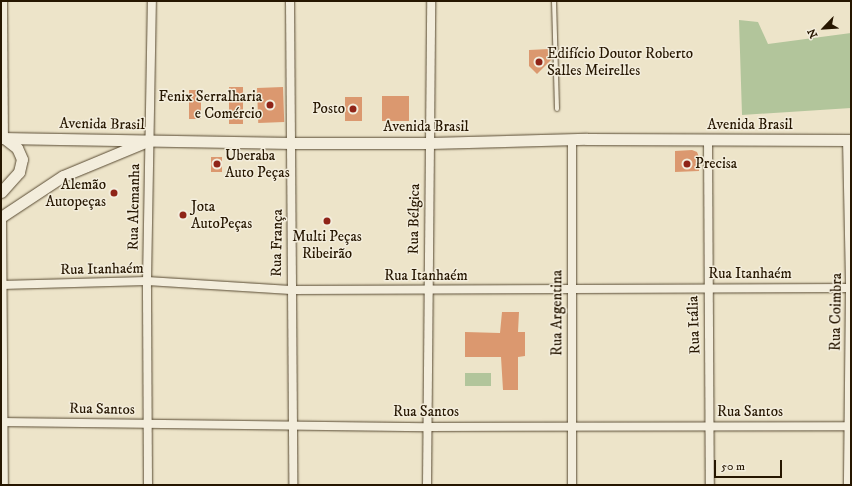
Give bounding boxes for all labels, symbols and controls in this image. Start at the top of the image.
north arrow [804,8,844,48]
text: N [805,26,821,40]
place label: Edifício Doutor Roberto Salles Meirelles [547,44,693,79]
marker: Edifício Doutor Roberto Salles Meirelles [534,57,544,67]
place label: Fenix Serralharia e Comércio [159,87,262,122]
marker: Fenix Serralharia e Comércio [265,100,275,110]
place label: Posto [312,100,345,118]
marker: Posto [348,104,358,114]
street label: Avenida Brasil [59,114,145,134]
street label: Avenida Brasil [707,116,793,134]
street label: Avenida Brasil [383,118,469,136]
place label: Uberaba Auto Peças [225,146,290,181]
place label: Precisa [695,155,737,173]
marker: Uberaba Auto Peças [212,159,222,169]
marker: Precisa [682,159,692,169]
street label: Rua Alemanha [124,163,144,251]
place label: Alemão Autopeças [46,175,106,210]
street label: Rua Bélgica [404,183,424,255]
marker: Alemão Autopeças [109,188,119,198]
place label: Jota AutoPeças [191,197,252,232]
street label: Rua França [267,209,287,277]
marker: Jota AutoPeças [178,210,188,220]
marker: Multi Peças Ribeirão [322,216,332,226]
place label: Multi Peças Ribeirão [292,227,362,262]
street label: Rua Itanhaém [60,259,144,279]
street label: Rua Itanhaém [708,265,792,283]
street label: Rua Itanhaém [384,267,468,285]
street label: Rua Argentina [548,270,566,356]
street label: Rua Coimbra [826,273,846,351]
street label: Rua Itália [684,295,704,355]
street label: Rua Santos [69,399,135,419]
street label: Rua Santos [393,403,459,421]
street label: Rua Santos [717,403,783,421]
scale bar [716,452,784,478]
text: 50 m [721,459,745,474]

